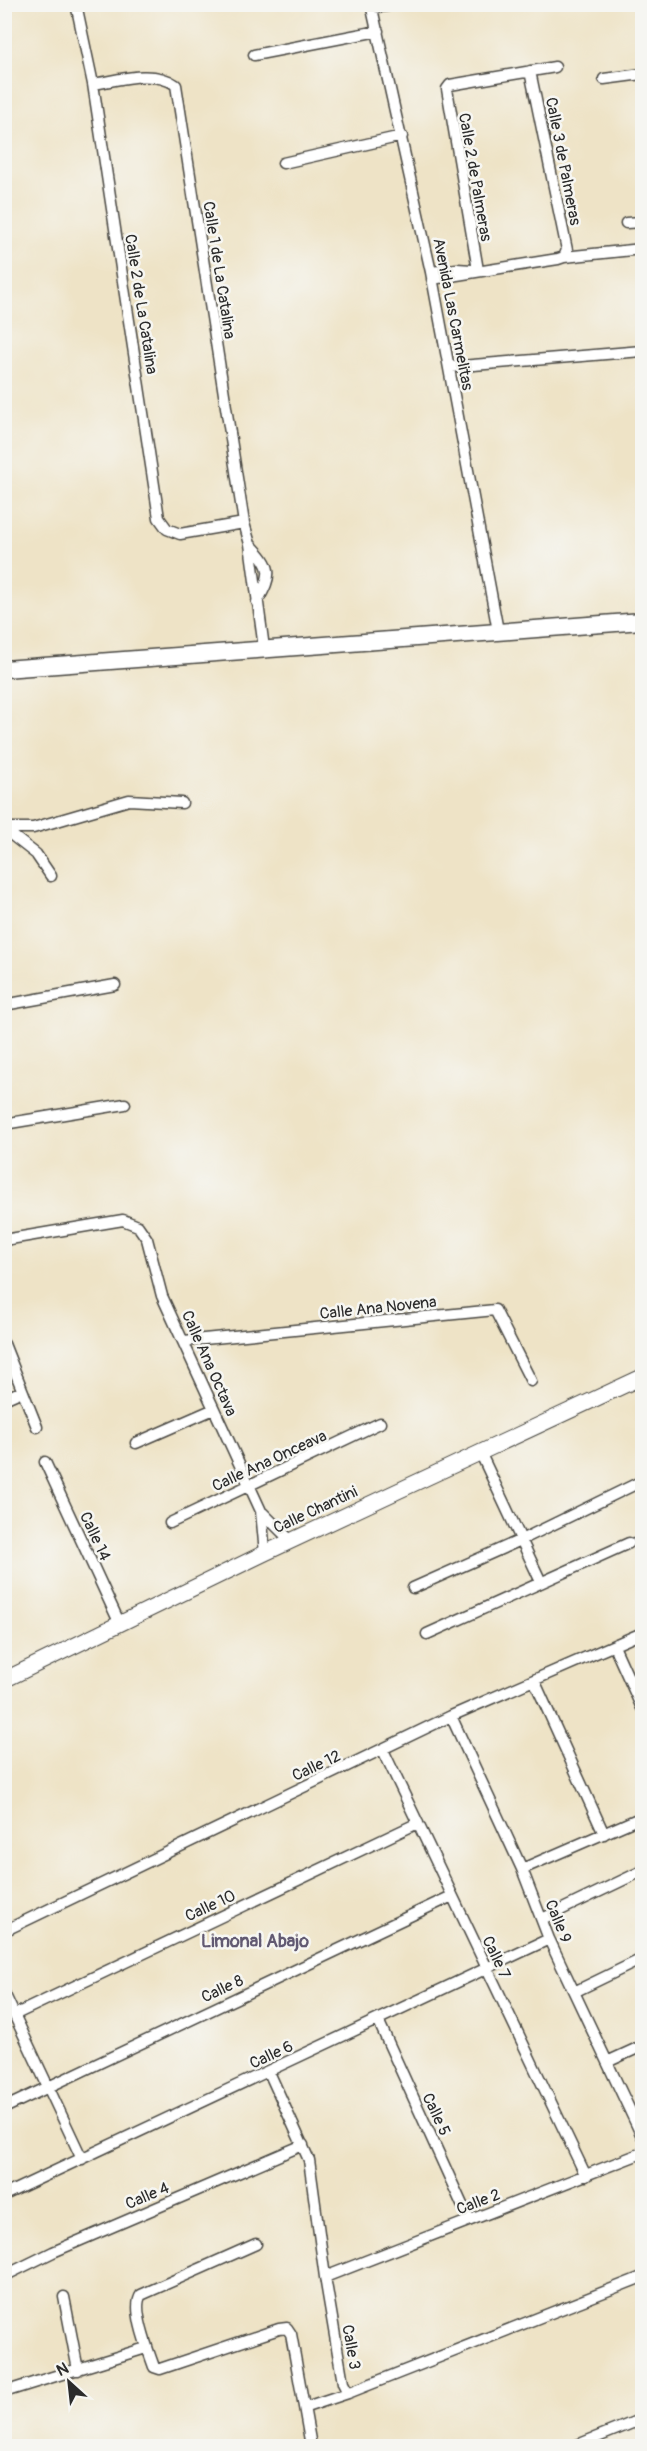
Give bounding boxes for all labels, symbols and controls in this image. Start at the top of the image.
street label: Calle 3 de Palmeras [541,96,585,227]
street label: Calle 2 de Palmeras [454,111,496,243]
street label: Calle 1 de La Catalina [198,200,240,340]
street label: Calle 2 de La Catalina [120,233,162,376]
street label: Avenida Las Carmelitas [428,236,478,392]
street label: Calle Ana Novena [319,1292,437,1324]
street label: Calle Ana Octava [177,1308,241,1419]
street label: Calle Ana Onceava [209,1426,330,1496]
street label: Calle Chantini [270,1482,361,1538]
street label: Calle 14 [75,1509,115,1564]
street label: Calle 12 [289,1746,344,1786]
street label: Calle 10 [182,1886,239,1926]
street label: Calle 9 [540,1897,576,1946]
district label: Limonal Abajo [201,1930,309,1953]
street label: Calle 7 [478,1933,515,1982]
street label: Calle 8 [198,1970,247,2007]
street label: Calle 6 [247,2036,296,2074]
street label: Calle 5 [418,2090,455,2139]
street label: Calle 4 [123,2178,172,2214]
street label: Calle 2 [454,2184,503,2219]
street label: Calle 3 [337,2323,365,2371]
north arrow [39,2352,99,2412]
text: N [53,2358,72,2381]

